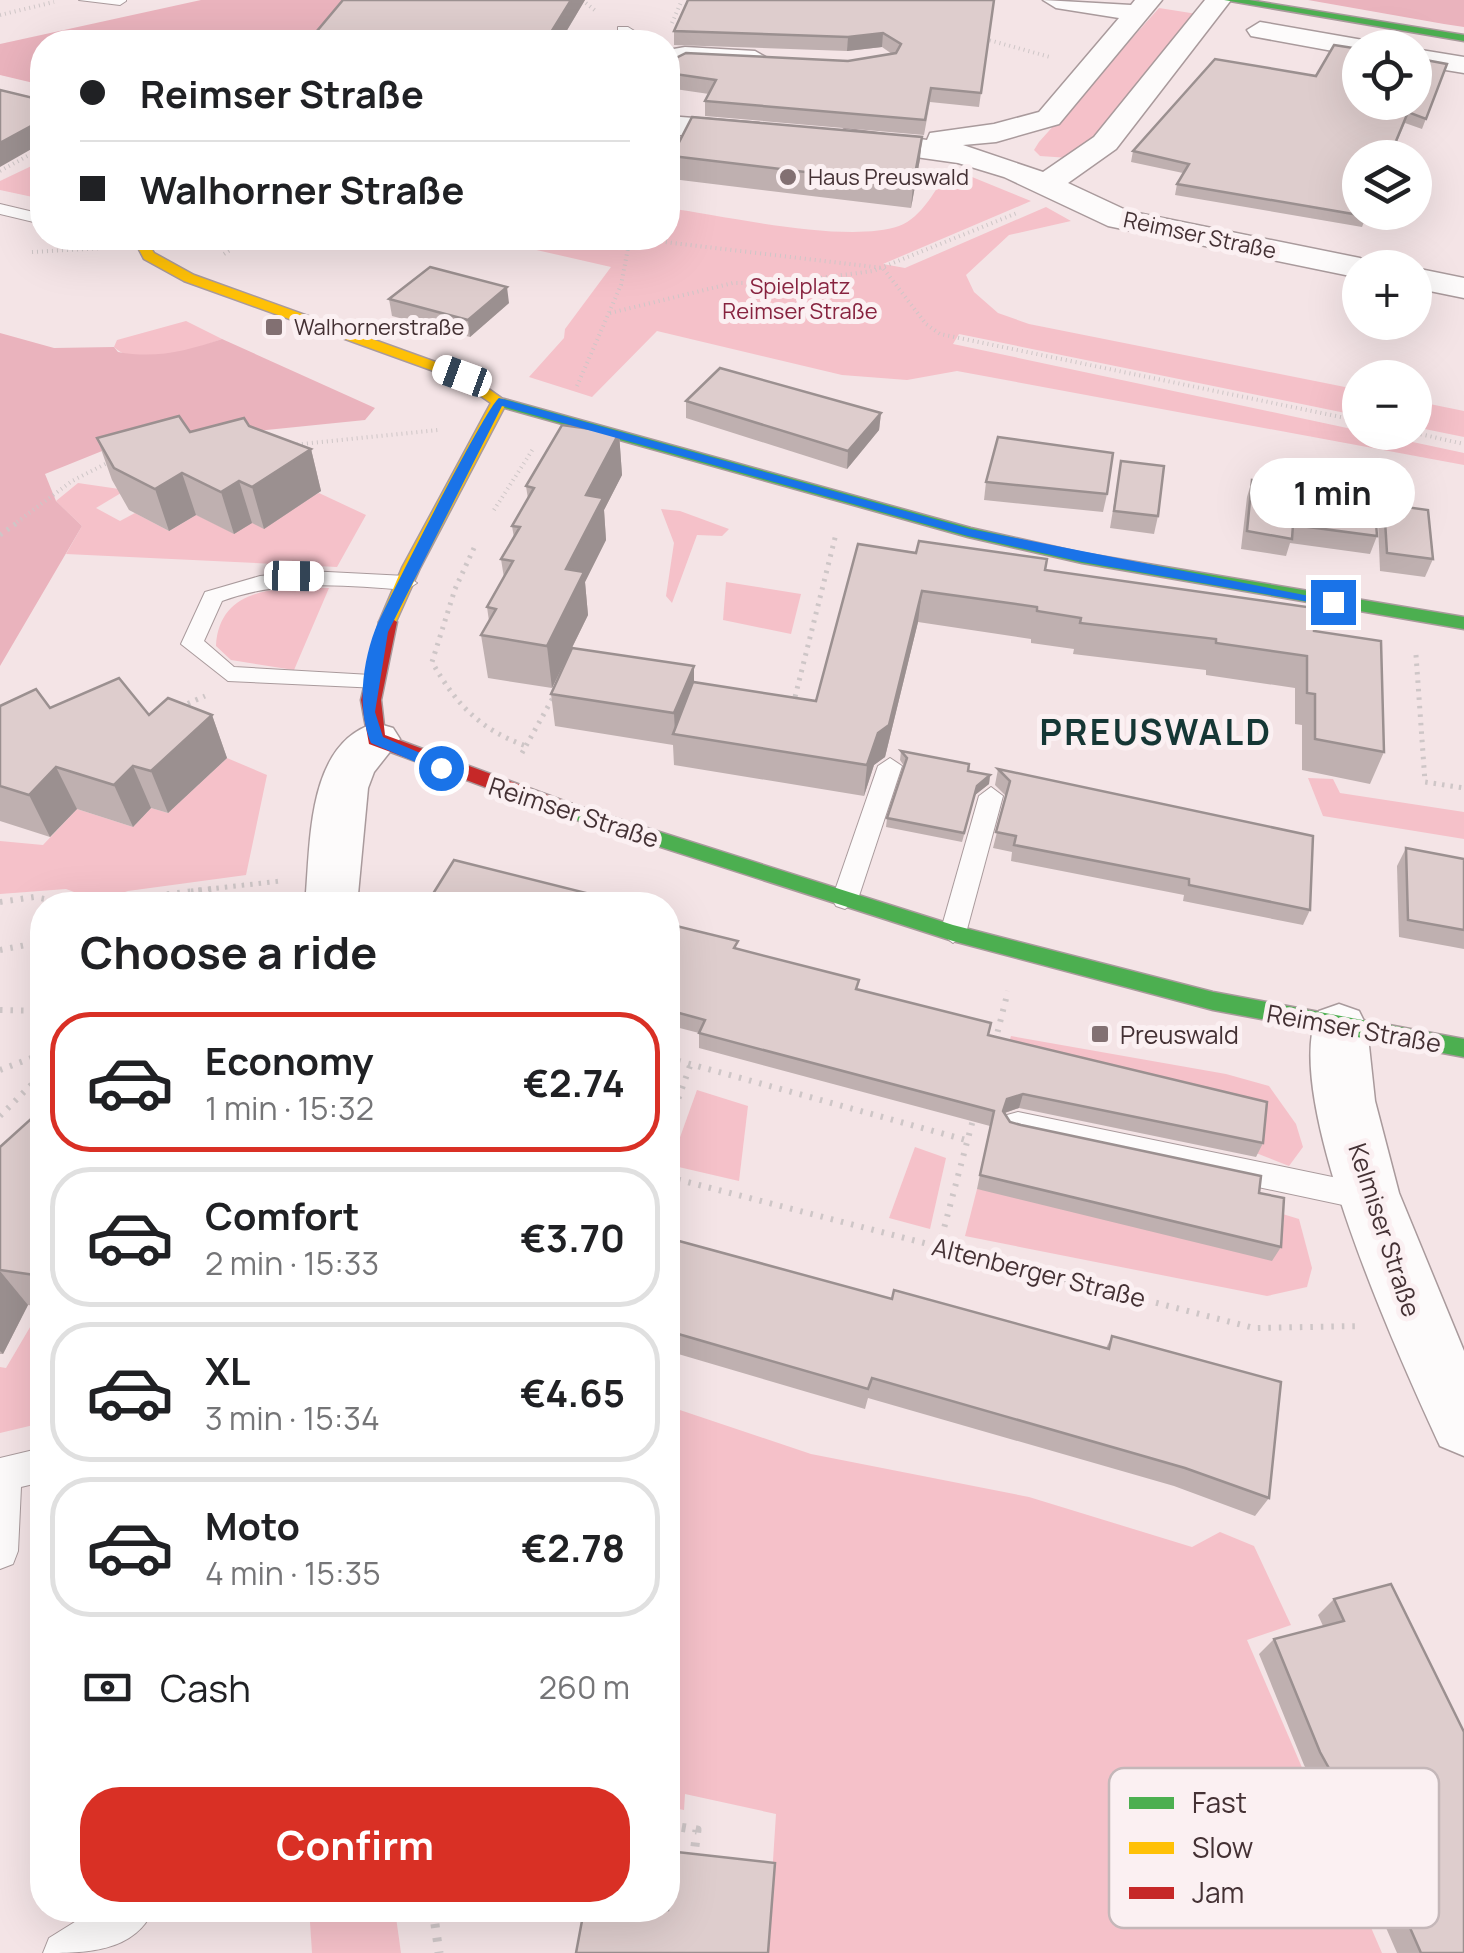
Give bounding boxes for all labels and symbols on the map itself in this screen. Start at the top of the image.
place label: Haus Preuswald [808,162,969,192]
marker: Haus Preuswald [777,166,799,188]
street label: Reimser Straße [1121,204,1279,266]
park label: Spielplatz Reimser Straße [722,271,878,326]
place label: Walhornerstraße [294,312,465,342]
marker: Walhornerstraße [263,316,285,338]
car [429,352,495,400]
callout: 1 min [1250,457,1416,527]
car [264,560,324,592]
route end [1311,580,1356,625]
district label: PREUSWALD [1039,708,1273,756]
route start [419,746,464,791]
street label: Reimser Straße [485,768,663,856]
street label: Reimser Straße [1264,995,1444,1061]
place label: Preuswald [1120,1017,1239,1052]
marker: Preuswald [1089,1023,1111,1045]
street label: Kelmiser Straße [1340,1139,1430,1321]
street label: Altenberger Straße [929,1229,1149,1315]
legend [1109,1768,1439,1928]
text: Fast [1192,1783,1247,1821]
text: Slow [1192,1828,1253,1866]
text: Jam [1192,1873,1244,1911]

